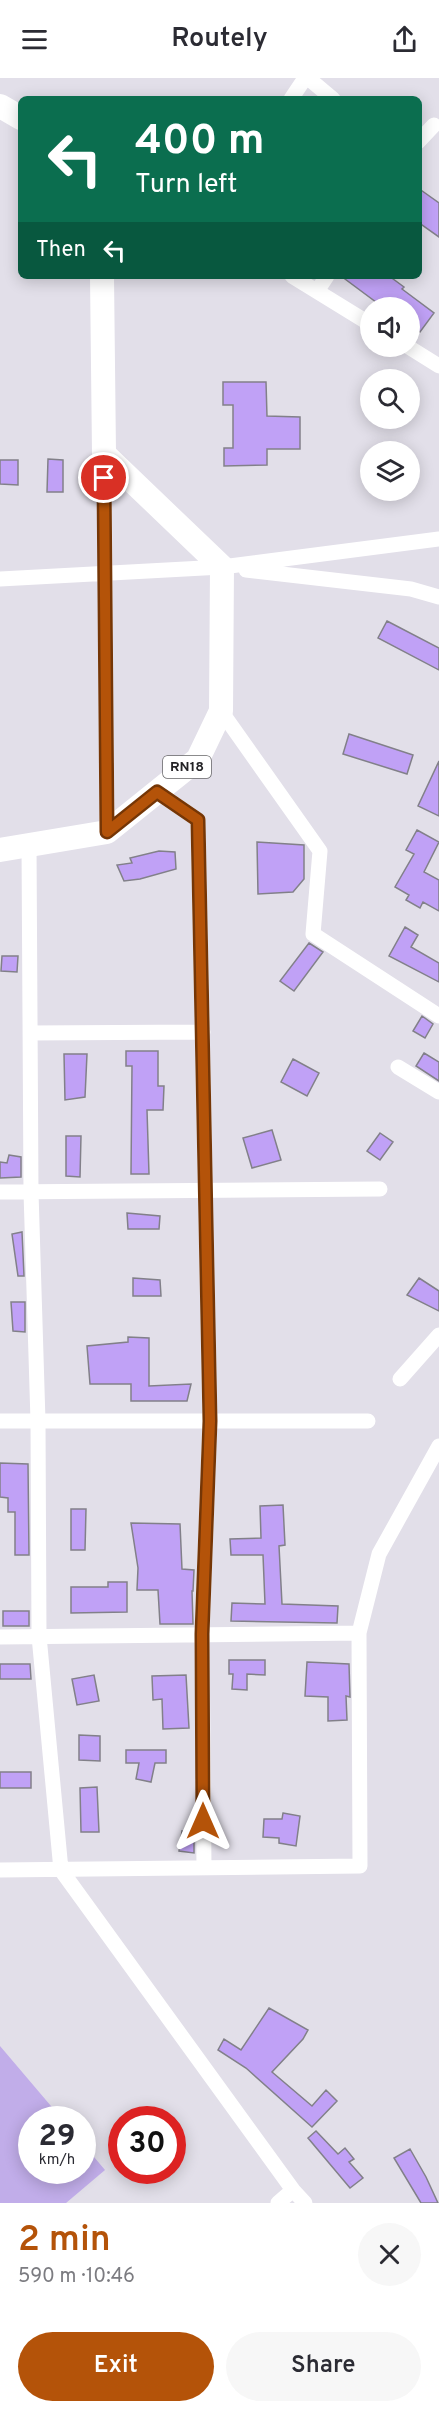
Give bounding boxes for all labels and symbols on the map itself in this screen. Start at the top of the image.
pin [78,452,129,503]
road number: RN18 [163,756,211,778]
position arrow [171,1789,235,1853]
speed limit sign: 30 [108,2106,186,2184]

